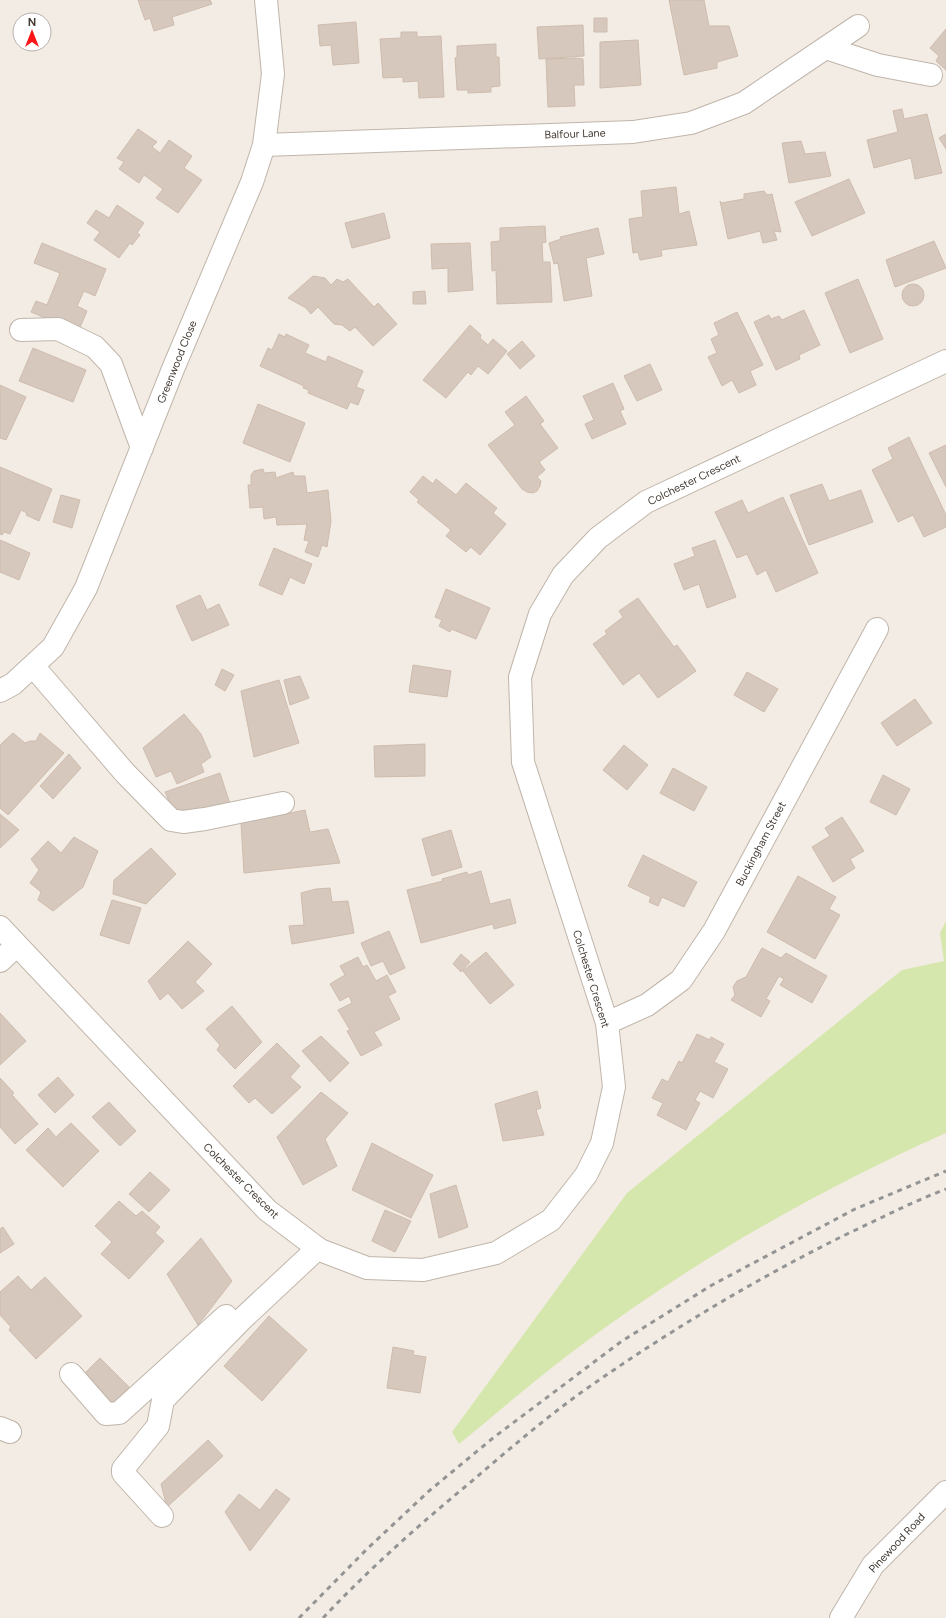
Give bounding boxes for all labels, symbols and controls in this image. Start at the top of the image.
north arrow [12,12,52,52]
text: N [28,16,36,29]
street label: Balfour Lane [544,126,606,142]
street label: Greenwood Close [154,319,200,405]
street label: Colchester Crescent [646,452,742,508]
street label: Buckingham Street [733,799,789,889]
street label: Colchester Crescent [570,929,612,1029]
street label: Colchester Crescent [200,1140,282,1222]
street label: Pinewood Road [866,1511,928,1575]

